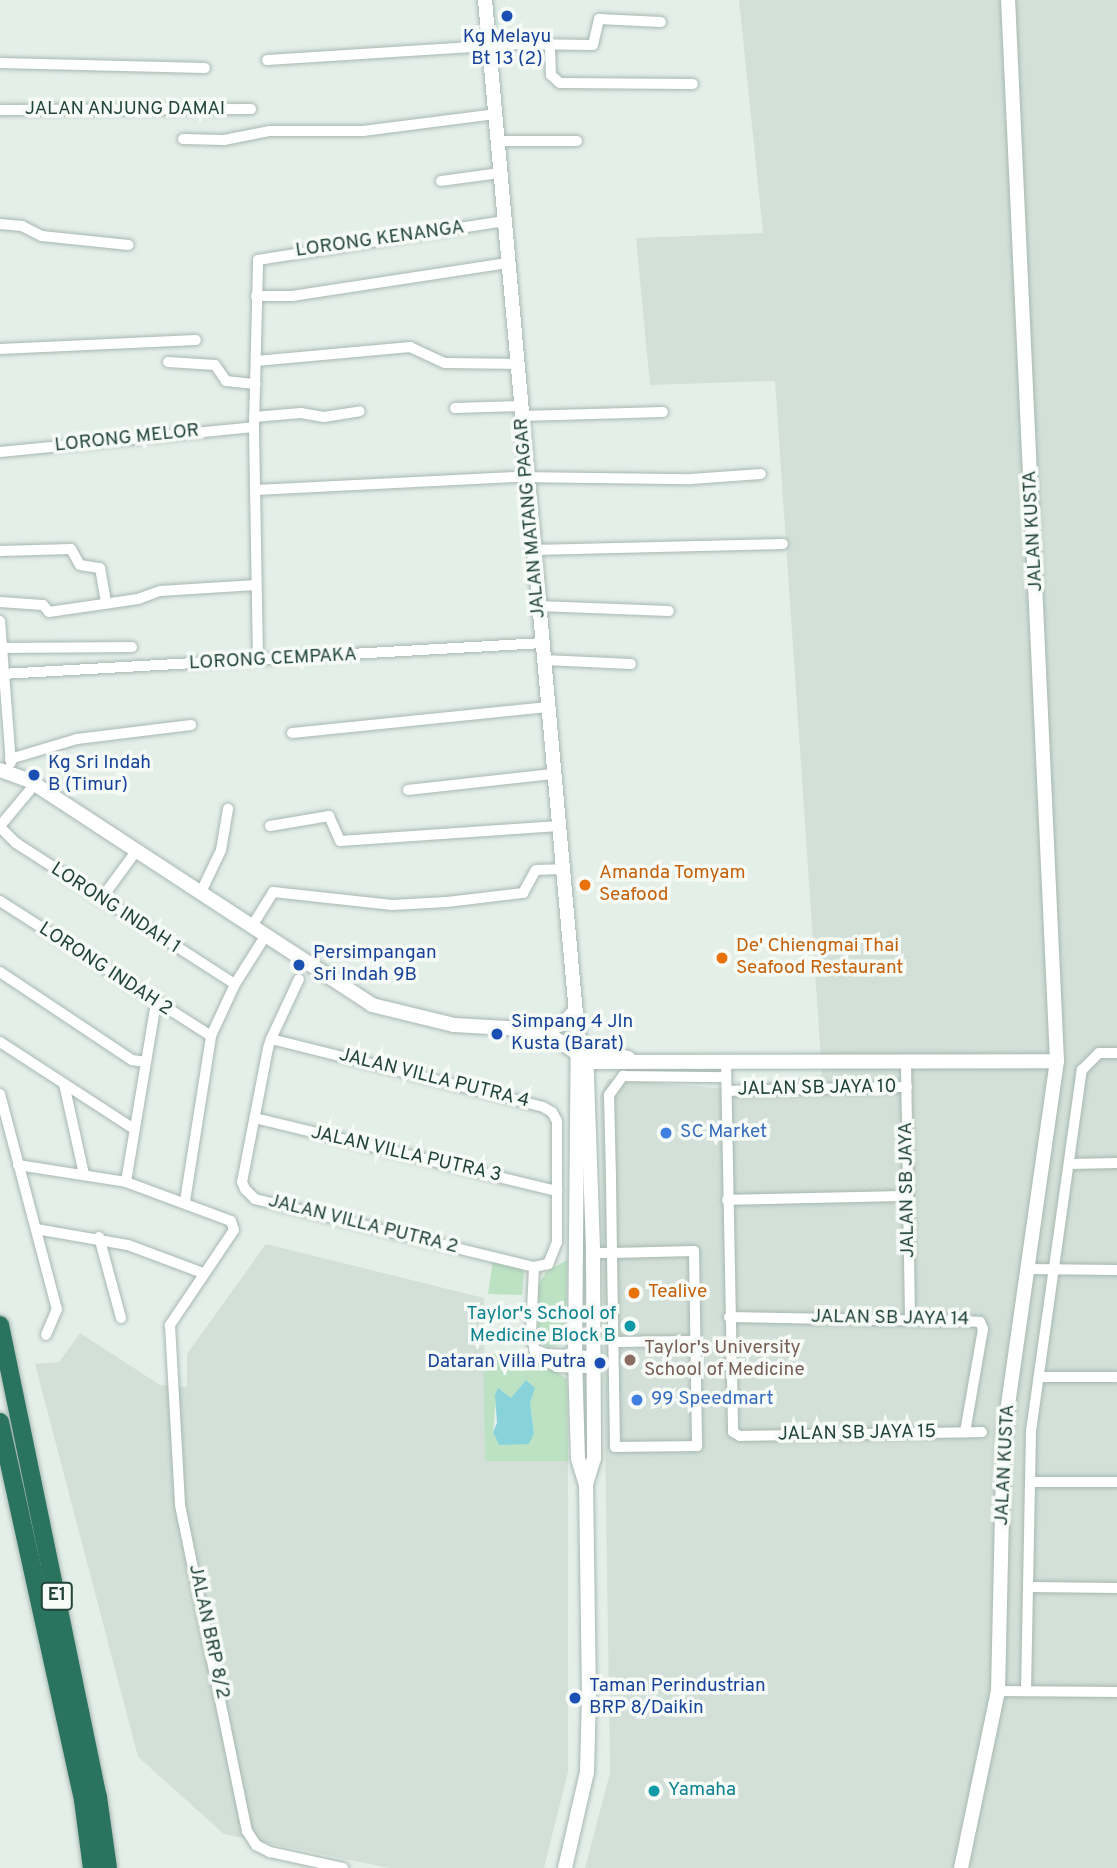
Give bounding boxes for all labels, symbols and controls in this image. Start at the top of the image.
marker: Kg Melayu Bt 13 (2) [499,8,515,24]
place label: Kg Melayu Bt 13 (2) [463,27,551,71]
street label: JALAN ANJUNG DAMAI [24,99,226,121]
street label: LORONG KENANGA [294,217,466,263]
street label: JALAN MATANG PAGAR [511,417,551,619]
street label: LORONG MELOR [54,420,200,458]
street label: JALAN KUSTA [1019,470,1049,592]
street label: LORONG CEMPAKA [188,644,358,676]
place label: Kg Sri Indah B (Timur) [48,753,151,797]
marker: Kg Sri Indah B (Timur) [26,767,42,783]
street label: LORONG INDAH 1 [46,859,184,959]
place label: Amanda Tomyam Seafood [599,863,746,907]
marker: Amanda Tomyam Seafood [577,877,593,893]
street label: LORONG INDAH 2 [34,918,176,1022]
place label: De' Chiengmai Thai Seafood Restaurant [736,936,904,980]
place label: Persimpangan Sri Indah 9B [313,943,437,987]
marker: De' Chiengmai Thai Seafood Restaurant [714,950,730,966]
marker: Persimpangan Sri Indah 9B [291,957,307,973]
place label: Simpang 4 Jln Kusta (Barat) [511,1012,633,1056]
marker: Simpang 4 Jln Kusta (Barat) [489,1026,505,1042]
street label: JALAN VILLA PUTRA 4 [335,1044,533,1114]
street label: JALAN SB JAYA 10 [737,1076,897,1102]
street label: JALAN VILLA PUTRA 3 [307,1122,505,1188]
place label: SC Market [680,1122,767,1144]
street label: JALAN SB JAYA [895,1122,921,1258]
marker: SC Market [658,1125,674,1141]
street label: JALAN VILLA PUTRA 2 [265,1190,461,1260]
place label: Tealive [648,1282,707,1304]
marker: Tealive [626,1285,642,1301]
place label: Taylor's School of Medicine Block B [467,1304,616,1348]
street label: JALAN SB JAYA 14 [810,1306,970,1332]
marker: Taylor's School of Medicine Block B [622,1318,638,1334]
place label: Taylor's University School of Medicine [644,1338,805,1382]
place label: Dataran Villa Putra [427,1352,586,1374]
marker: Taylor's University School of Medicine [622,1352,638,1368]
marker: Dataran Villa Putra [592,1355,608,1371]
place label: 99 Speedmart [651,1389,774,1411]
marker: 99 Speedmart [629,1392,645,1408]
street label: JALAN KUSTA [991,1404,1021,1526]
street label: JALAN SB JAYA 15 [777,1421,937,1447]
street label: JALAN BRP 8/2 [183,1563,233,1701]
road number: E1 [40,1582,74,1610]
place label: Taman Perindustrian BRP 8/Daikin [589,1676,766,1720]
marker: Taman Perindustrian BRP 8/Daikin [567,1690,583,1706]
place label: Yamaha [668,1780,736,1802]
marker: Yamaha [646,1783,662,1799]

